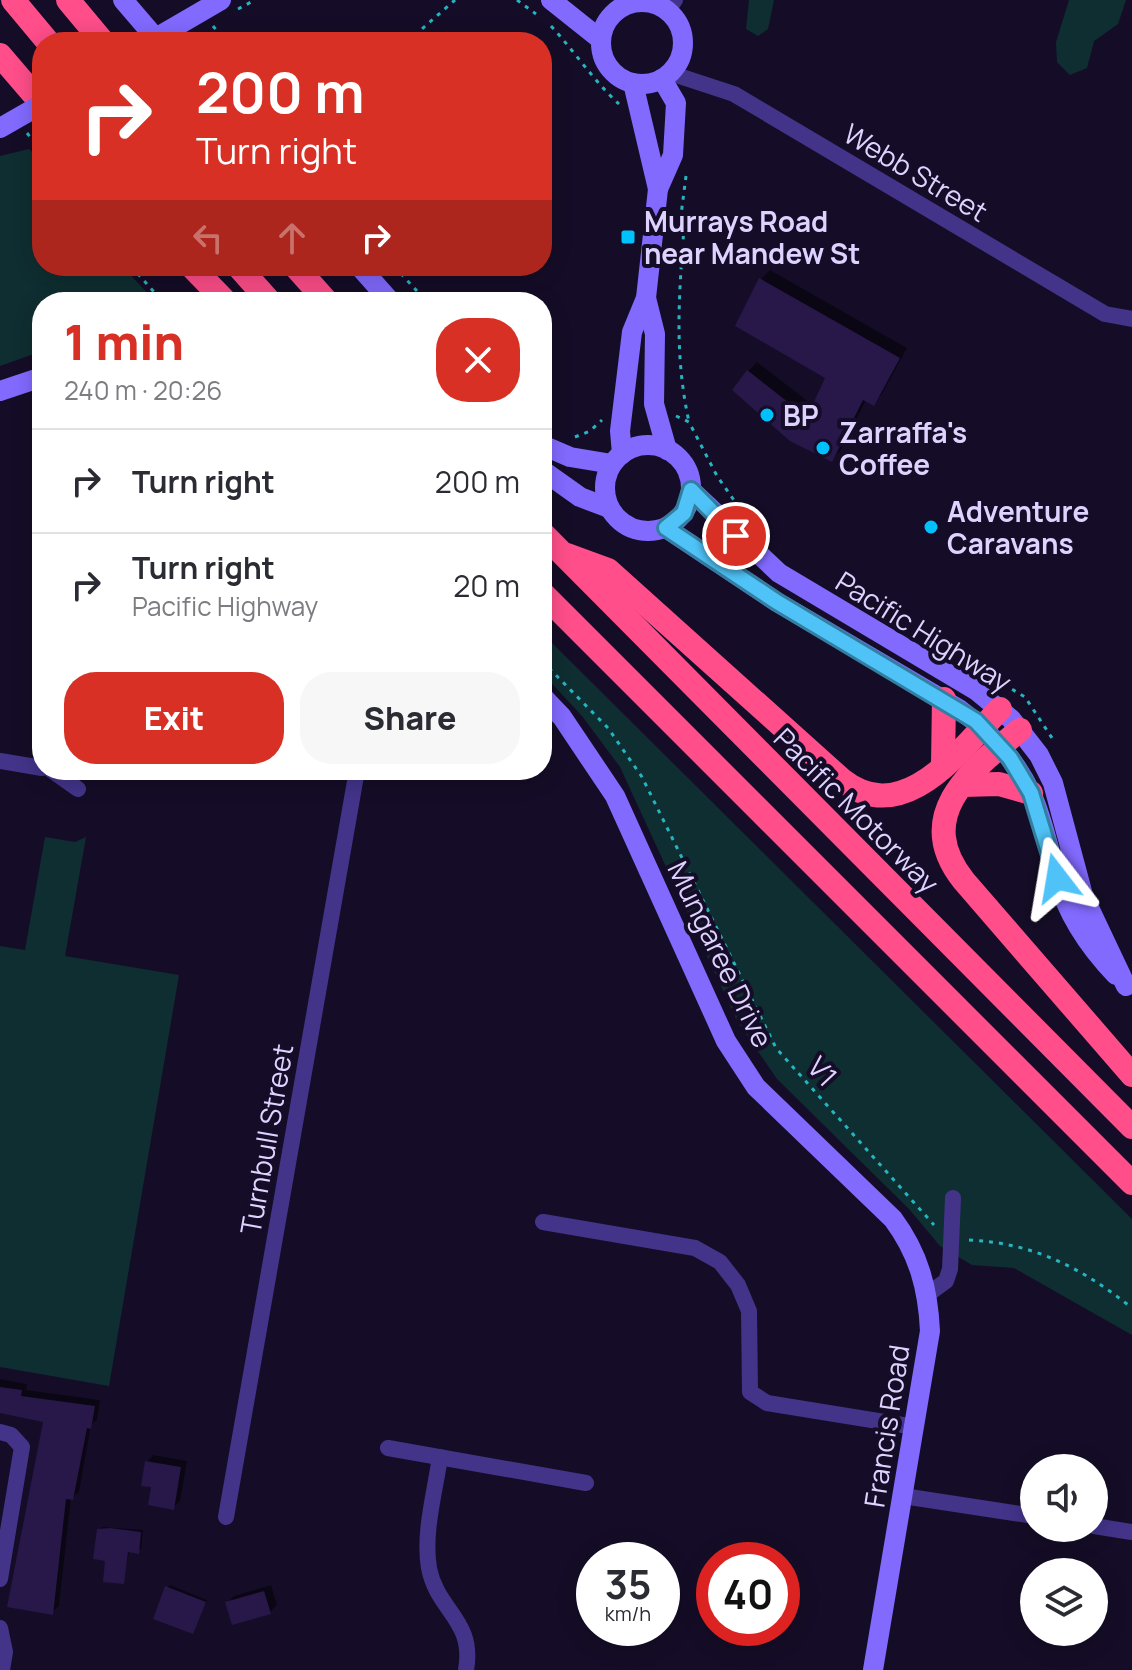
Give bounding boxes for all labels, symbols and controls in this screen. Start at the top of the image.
text: 200 m [196,53,365,130]
icon: right [64,64,168,168]
street label: Webb Street [837,114,995,230]
text: Turn right [196,126,357,175]
place label: Murrays Road near Mandew St [644,202,860,272]
icon: left [186,216,230,260]
icon: ahead [270,216,314,260]
icon: right [354,216,398,260]
marker: Murrays Road near Mandew St [619,228,637,246]
text: 1 min [64,309,184,374]
button: close [436,318,520,402]
text: 240 m · 20:26 [64,372,222,408]
place label: BP [783,396,819,434]
marker: BP [758,406,776,424]
place label: Zarraffa's Coffee [839,413,967,483]
marker: Zarraffa's Coffee [814,439,832,457]
icon: right [64,459,108,503]
text: Turn right [132,461,275,502]
text: 200 m [435,461,520,502]
place label: Adventure Caravans [947,492,1089,562]
pin [702,502,770,570]
icon: arrive [714,514,758,558]
marker: Adventure Caravans [922,518,940,536]
text: Turn right [132,547,275,588]
street label: Pacific Highway [829,562,1019,700]
icon: right [64,563,108,607]
text: 20 m [453,565,520,606]
text: Pacific Highway [132,588,318,624]
button: Exit [64,672,284,764]
button: Share [300,672,520,764]
street label: Pacific Motorway [766,719,948,901]
position arrow [1015,836,1099,920]
street label: Mungaree Drive [660,855,782,1053]
street label: Turnbull Street [231,1041,301,1237]
street label: V1 [800,1048,846,1094]
street label: Francis Road [854,1342,918,1510]
map controls [1020,1454,1108,1646]
button: sound [1020,1454,1108,1542]
speed limit sign: 40 [696,1542,800,1646]
text: 35 [605,1556,651,1611]
button: layers [1020,1558,1108,1646]
text: km/h [605,1600,651,1627]

